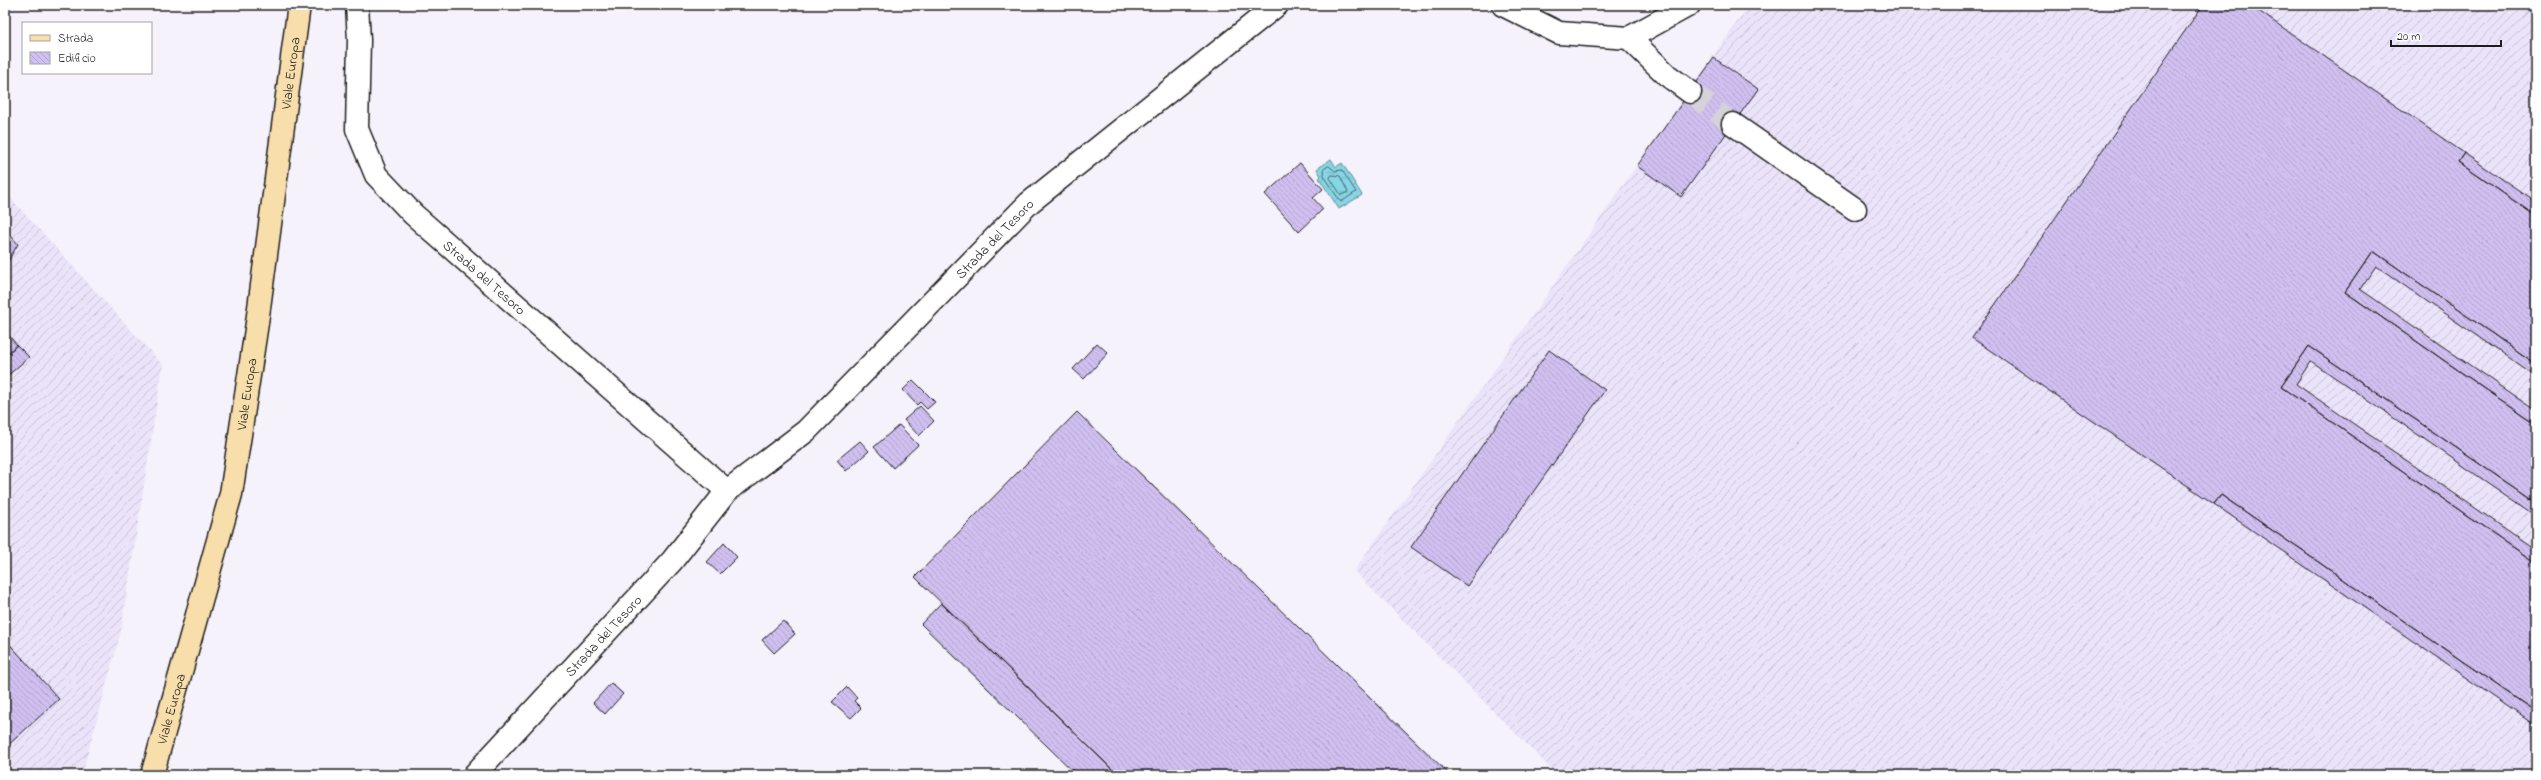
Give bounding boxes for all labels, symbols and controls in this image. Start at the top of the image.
legend [22,22,152,74]
scale bar [2391,22,2501,48]
text: 20 m [2397,28,2420,46]
text: Strada [58,30,93,48]
street label: Viale Europa [276,36,307,112]
text: Edificio [58,50,96,68]
street label: Strada del Tesoro [951,195,1040,284]
street label: Strada del Tesoro [437,236,530,321]
street label: Viale Europa [232,357,264,433]
street label: Strada del Tesoro [561,591,647,682]
street label: Viale Europa [152,671,192,748]

